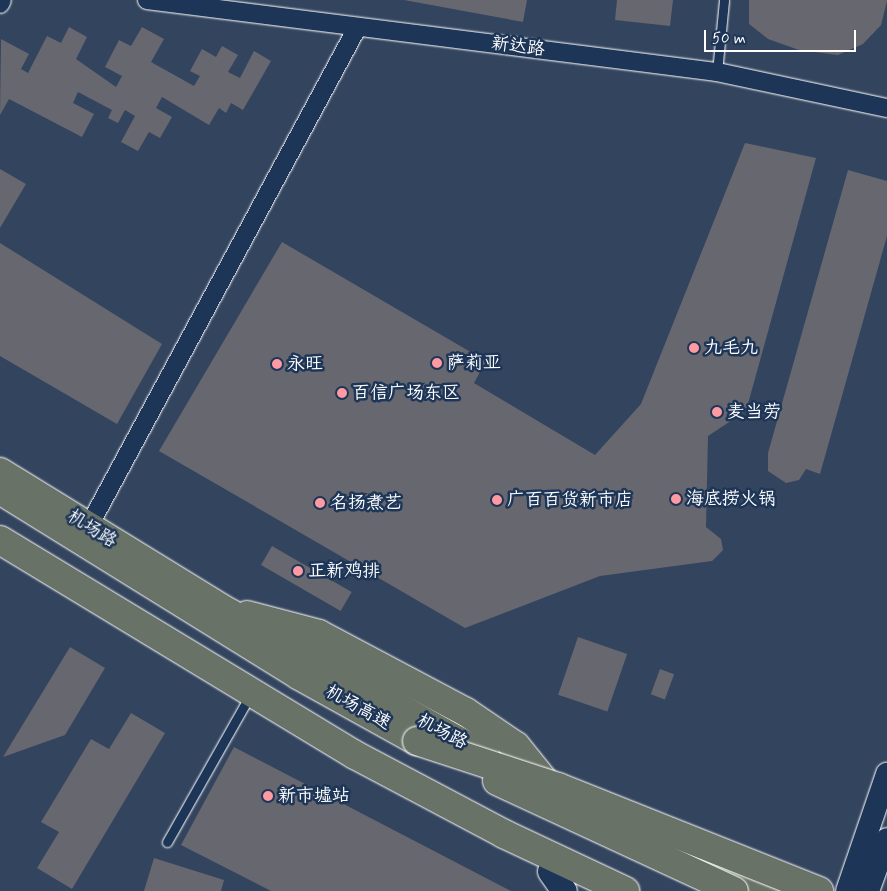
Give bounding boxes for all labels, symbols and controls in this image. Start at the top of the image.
scale bar [707,20,860,52]
text: 50 m [712,29,746,49]
street label: 新达路 [490,33,546,61]
place label: 九毛九 [704,337,758,359]
marker: 九毛九 [688,342,700,354]
place label: 萨莉亚 [447,352,501,374]
place label: 永旺 [287,353,323,375]
marker: 萨莉亚 [431,357,443,369]
marker: 永旺 [271,358,283,370]
place label: 百信广场东区 [352,382,460,404]
marker: 百信广场东区 [336,387,348,399]
place label: 麦当劳 [727,401,781,423]
marker: 麦当劳 [711,406,723,418]
place label: 海底捞火锅 [686,488,776,510]
place label: 广百百货新市店 [507,489,633,511]
place label: 名扬煮艺 [330,492,402,514]
marker: 海底捞火锅 [670,493,682,505]
marker: 广百百货新市店 [491,494,503,506]
marker: 名扬煮艺 [314,497,326,509]
street label: 机场路 [63,506,121,552]
place label: 正新鸡排 [308,560,380,582]
marker: 正新鸡排 [292,565,304,577]
street label: 机场高速 [321,681,395,735]
street label: 机场路 [413,710,471,754]
place label: 新市墟站 [278,785,350,807]
marker: 新市墟站 [262,790,274,802]

